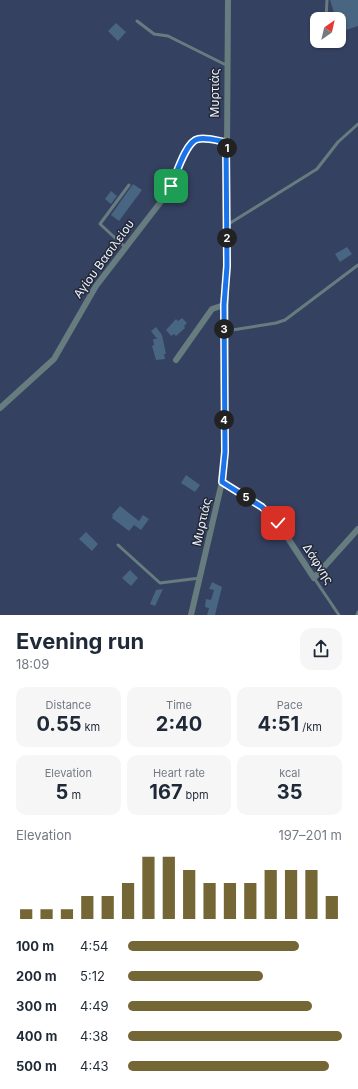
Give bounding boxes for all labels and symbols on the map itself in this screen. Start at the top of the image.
north arrow [310,12,346,48]
street label: Μυρτιάς [207,68,222,117]
pin: 1 [217,138,237,158]
pin [154,169,188,203]
street label: Αγίου Βασιλείου [70,216,137,301]
pin: 2 [217,228,237,248]
pin: 3 [214,319,234,339]
pin: 4 [214,410,234,430]
pin: 5 [236,487,256,507]
street label: Μυρτιάς [189,496,214,547]
pin [261,506,295,540]
street label: Δάφνης [300,541,337,587]

